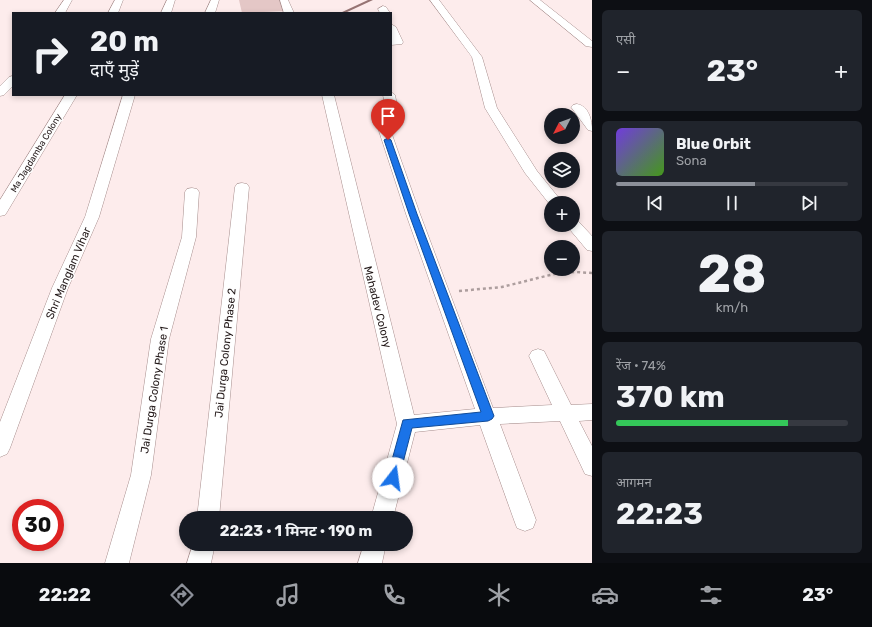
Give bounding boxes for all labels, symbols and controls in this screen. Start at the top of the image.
text: 20 m [90,25,159,58]
icon: right [24,28,76,80]
text: एसी [616,32,635,47]
text: 23° [706,53,758,89]
text: − [616,58,630,85]
text: + [834,58,848,85]
text: दाएँ मुड़ें [90,59,139,81]
pin [371,99,405,140]
icon: arrive [377,105,399,127]
north arrow [544,108,580,144]
map controls [544,108,580,276]
street label: Ma Jagdamba Colony [9,112,63,194]
text: Blue Orbit [676,135,751,153]
button: layers [544,152,580,188]
text: Sona [676,153,707,168]
icon: previous [644,192,666,214]
icon: pause [721,192,743,214]
icon: next [798,192,820,214]
button: + [544,196,580,232]
street label: Shri Manglam Vihar [43,224,94,321]
button: − [544,240,580,276]
text: 28 [697,243,767,305]
street label: Mahadev Colony [361,265,394,349]
street label: Jai Durga Colony Phase 2 [212,288,239,419]
text: km/h [716,300,748,315]
street label: Jai Durga Colony Phase 1 [138,326,171,455]
text: रेंज · 74% [616,358,666,373]
text: 370 km [616,379,725,415]
position arrow [372,457,414,499]
text: आगमन [616,475,652,490]
text: 22:23 [616,496,703,532]
speed limit sign: 30 [12,499,64,551]
text: 22:23 · 1 मिनट · 190 m [220,522,372,540]
icon: directions [168,581,196,609]
icon: music [274,581,302,609]
icon: phone [380,581,408,609]
icon: climate [485,581,513,609]
icon: car [591,581,619,609]
icon: filters [697,581,725,609]
text: 22:22 [39,584,91,606]
text: 23° [802,584,833,606]

